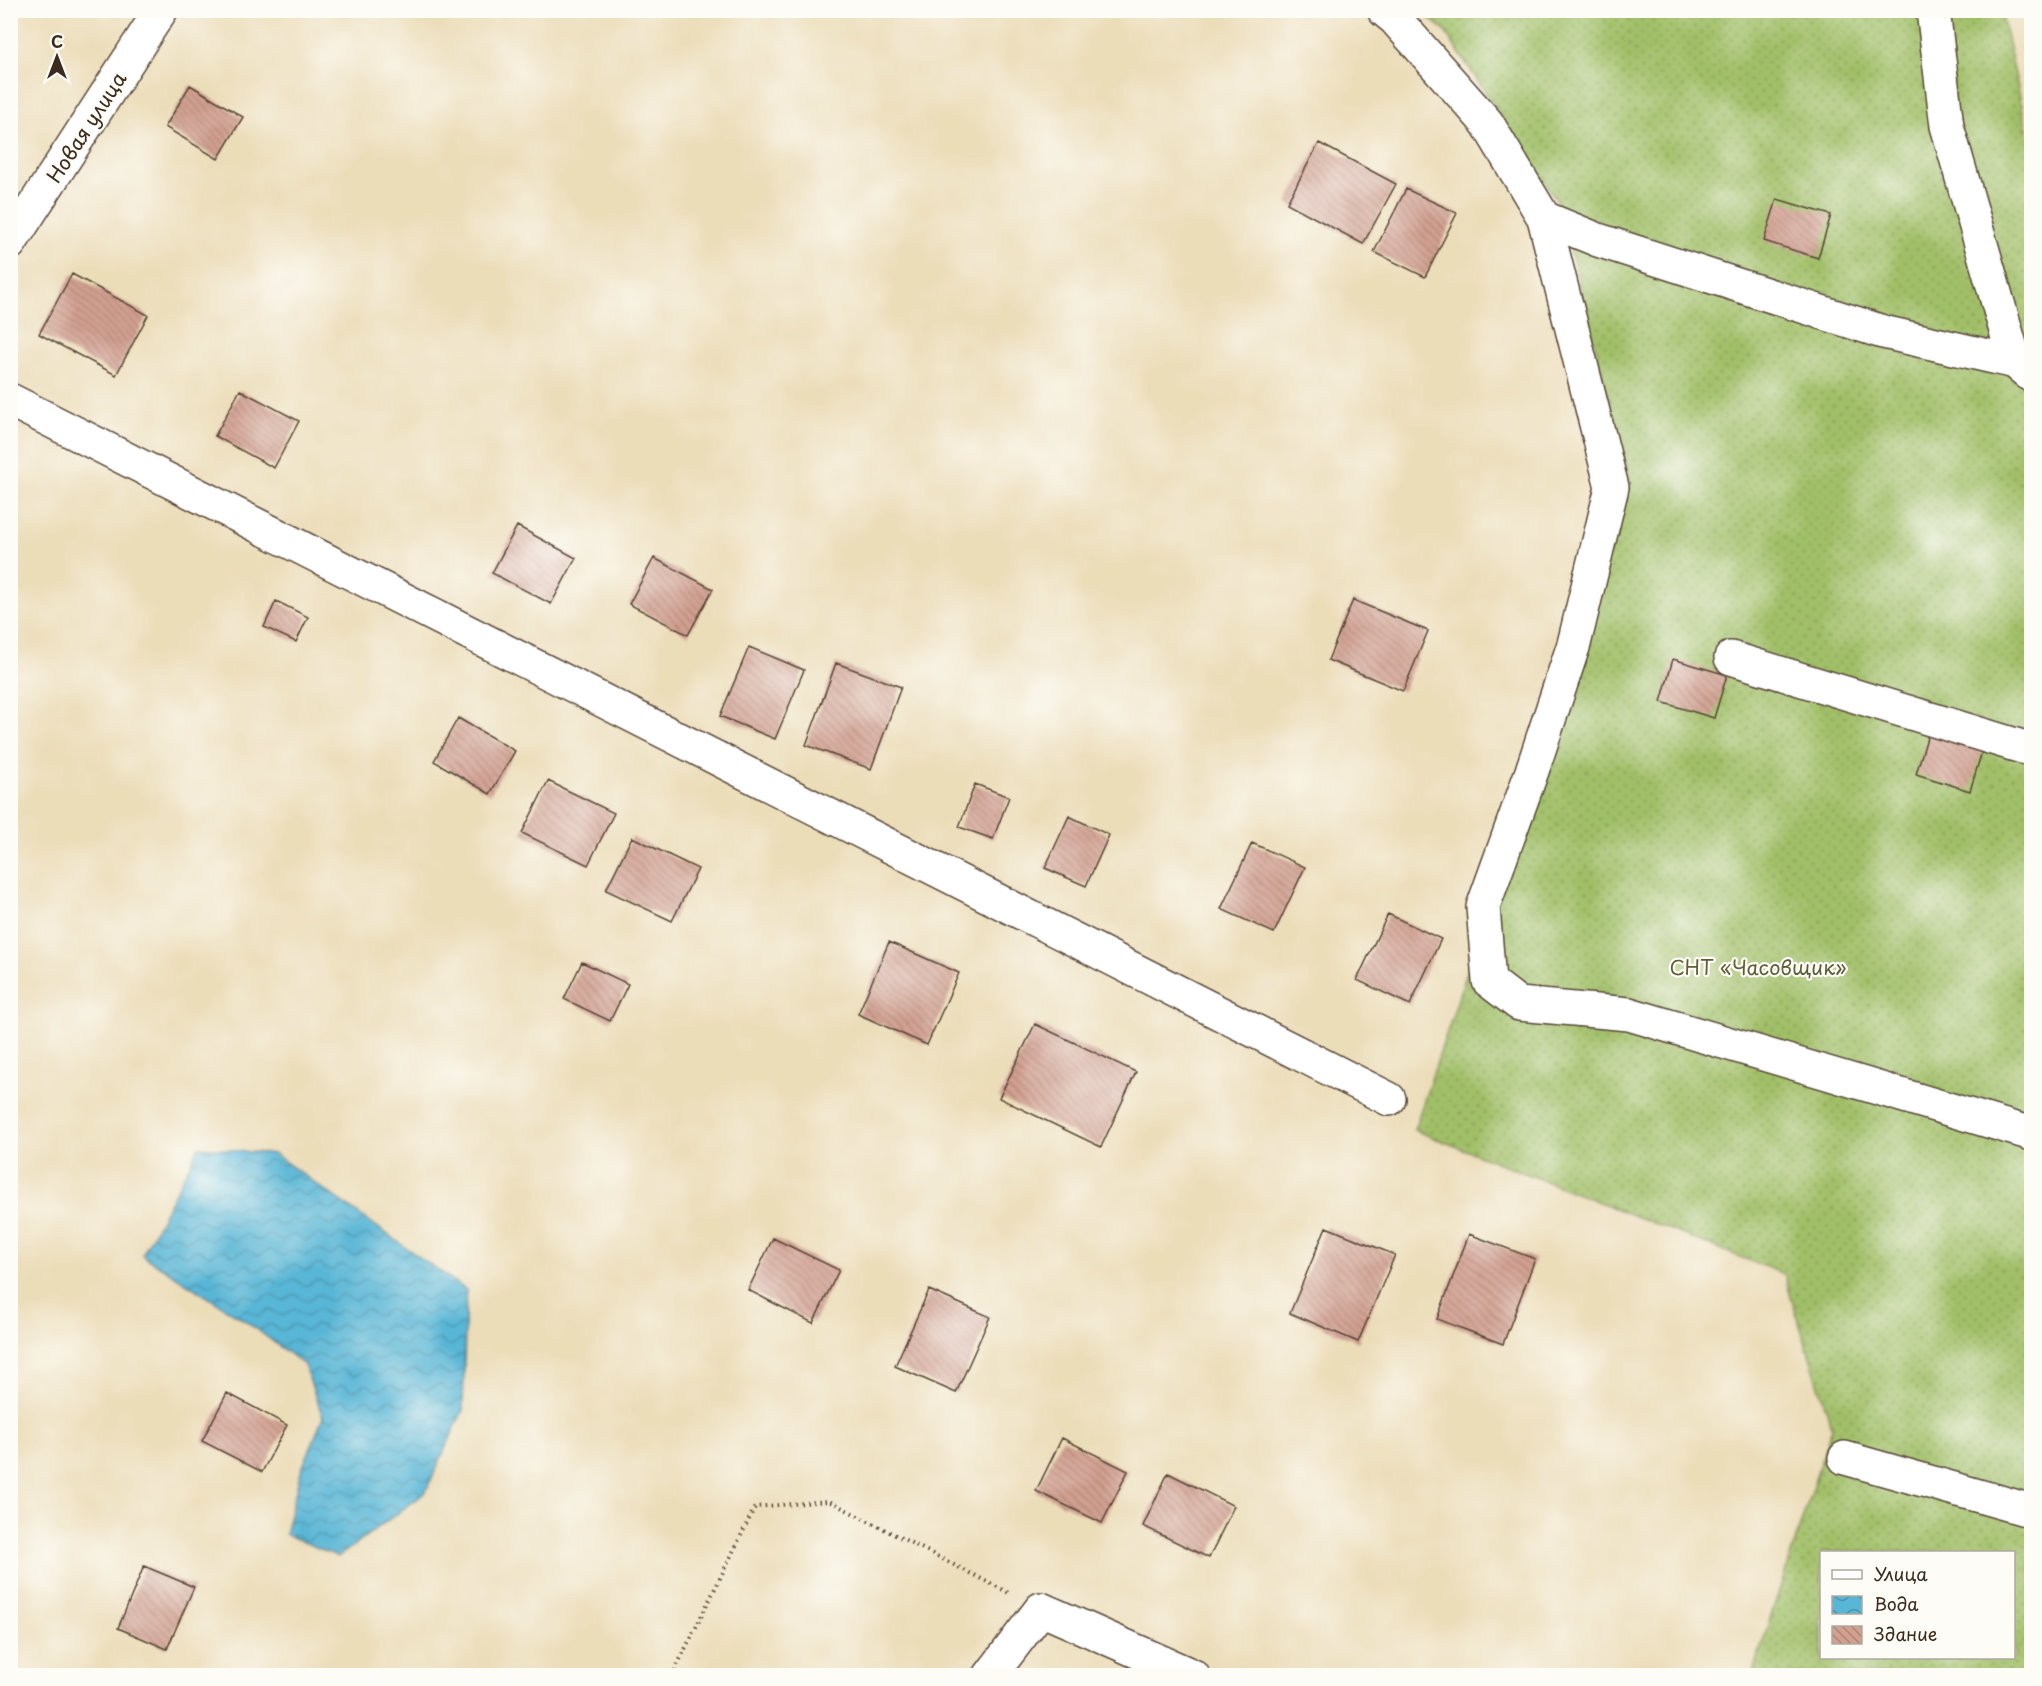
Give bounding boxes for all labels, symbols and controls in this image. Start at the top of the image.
north arrow [27,27,87,87]
text: С [51,29,63,53]
street label: Новая улица [39,65,133,189]
park label: СНТ «Часовщик» [1670,952,1846,982]
legend [1820,1551,2015,1659]
text: Улица [1874,1560,1928,1587]
text: Вода [1874,1590,1919,1617]
text: Здание [1874,1620,1937,1647]

